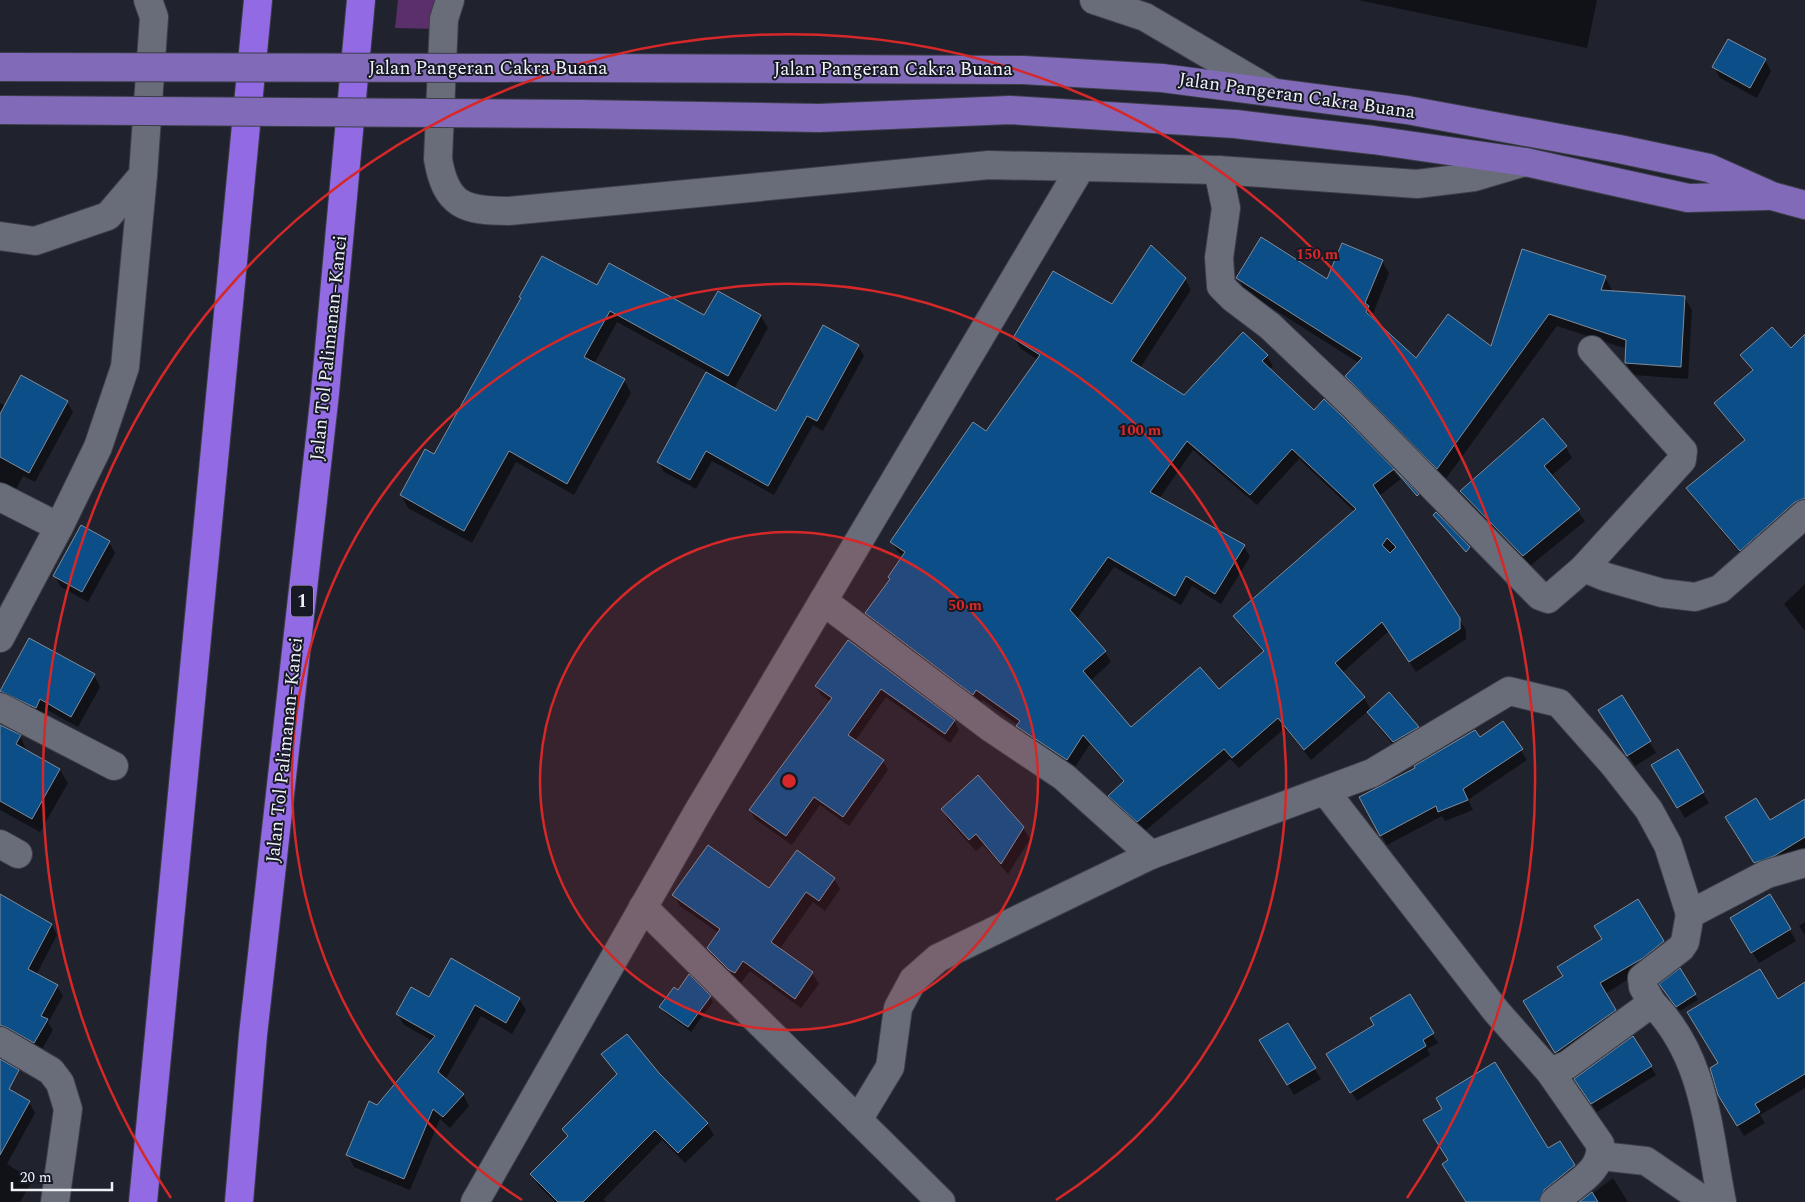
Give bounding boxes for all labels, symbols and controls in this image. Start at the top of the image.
street label: Jalan Pangeran Cakra Buana [368,54,608,83]
street label: Jalan Pangeran Cakra Buana [773,55,1013,84]
street label: Jalan Pangeran Cakra Buana [1177,65,1418,127]
street label: Jalan Tol Palimanan–Kanci [303,234,355,462]
text: 150 m [1296,243,1339,266]
text: 100 m [1119,419,1162,442]
road number: 1 [291,586,313,616]
text: 50 m [948,594,983,617]
street label: Jalan Tol Palimanan–Kanci [259,636,311,864]
centre of rings [780,772,798,790]
scale bar [12,1160,112,1192]
text: 20 m [20,1166,52,1189]

